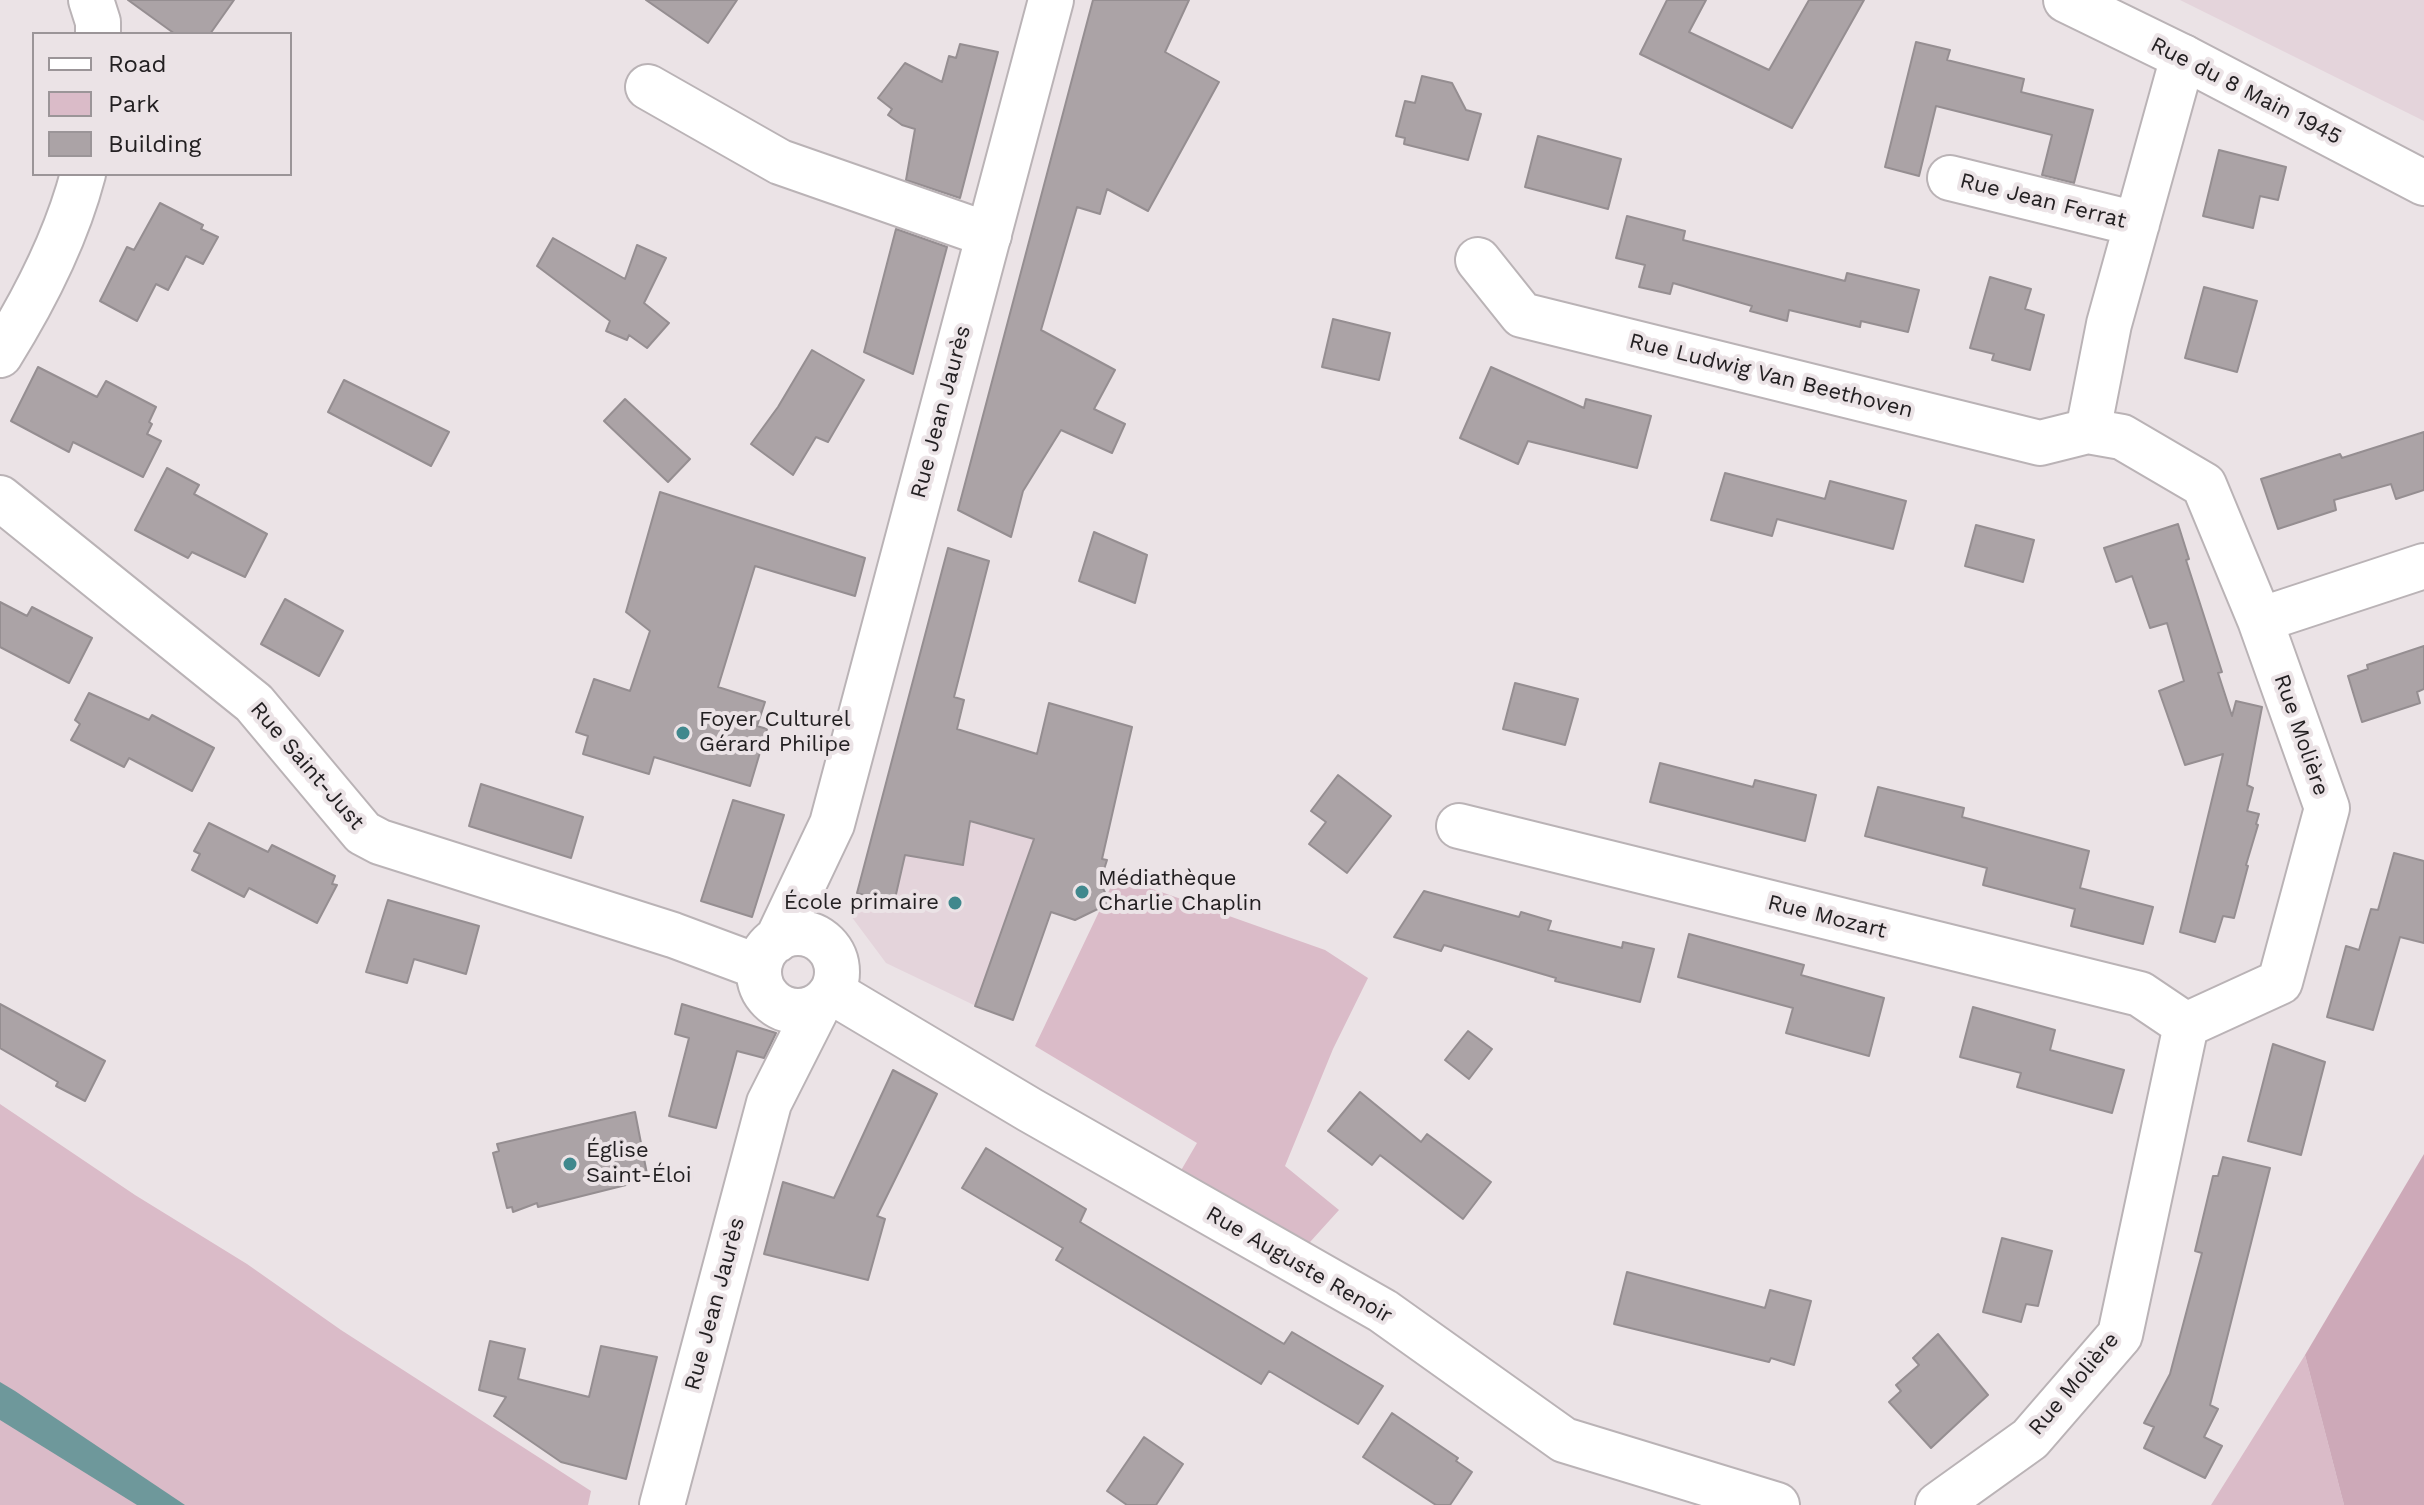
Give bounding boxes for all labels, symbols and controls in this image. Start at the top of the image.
street label: Rue du 8 Main 1945 [2146,31,2346,151]
legend [32,32,292,176]
text: Road [108,50,167,78]
text: Park [108,90,160,118]
text: Building [108,130,201,158]
street label: Rue Jean Ferrat [1957,168,2129,234]
street label: Rue Jean Jaurès [905,323,977,501]
street label: Rue Ludwig Van Beethoven [1626,328,1916,424]
street label: Rue Molière [2268,671,2334,799]
street label: Rue Saint-Just [244,697,370,835]
place label: Foyer Culturel Gérard Philipe [699,707,851,758]
marker: Foyer Culturel Gérard Philipe [674,724,692,742]
place label: Médiathèque Charlie Chaplin [1098,866,1262,918]
marker: Médiathèque Charlie Chaplin [1073,883,1091,901]
street label: Rue Mozart [1765,889,1889,945]
place label: École primaire [784,890,939,916]
marker: École primaire [946,894,964,912]
place label: Église Saint-Éloi [586,1138,692,1190]
marker: Église Saint-Éloi [561,1155,579,1173]
street label: Rue Auguste Renoir [1201,1201,1397,1329]
street label: Rue Jean Jaurès [679,1215,751,1393]
street label: Rue Molière [2023,1327,2125,1441]

